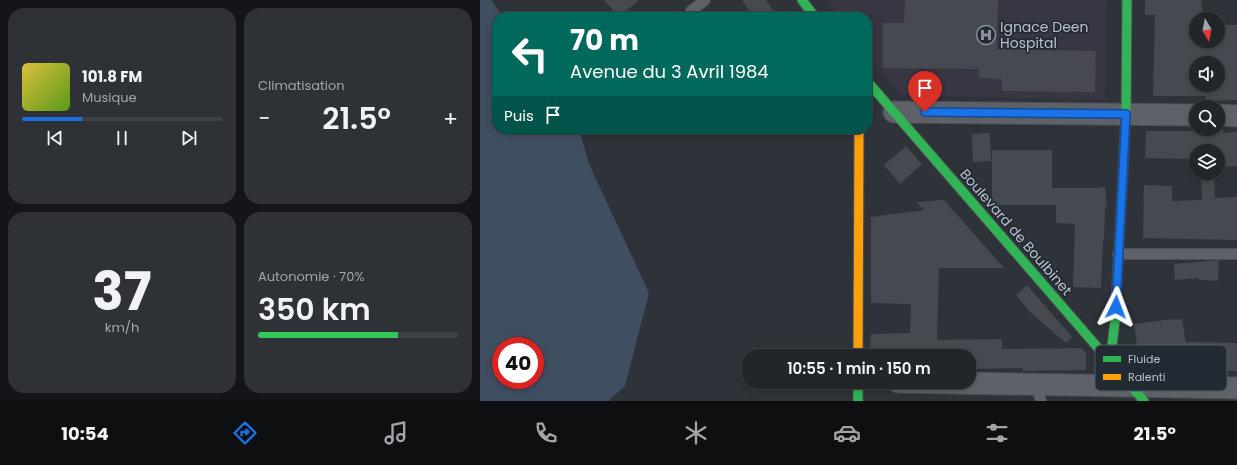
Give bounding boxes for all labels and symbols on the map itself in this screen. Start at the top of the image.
north arrow [1189,12,1225,48]
place label: Ignace Deen Hospital [1000,17,1088,53]
hospital icon: Ignace Deen Hospital [975,24,997,46]
pin [908,71,942,112]
street label: Boulevard de Boulbinet [955,164,1077,300]
position arrow [1095,286,1137,328]
speed limit sign: 40 [492,337,544,389]
legend [1095,345,1227,391]
text: Fluide [1128,351,1160,367]
text: Ralenti [1128,369,1166,385]

